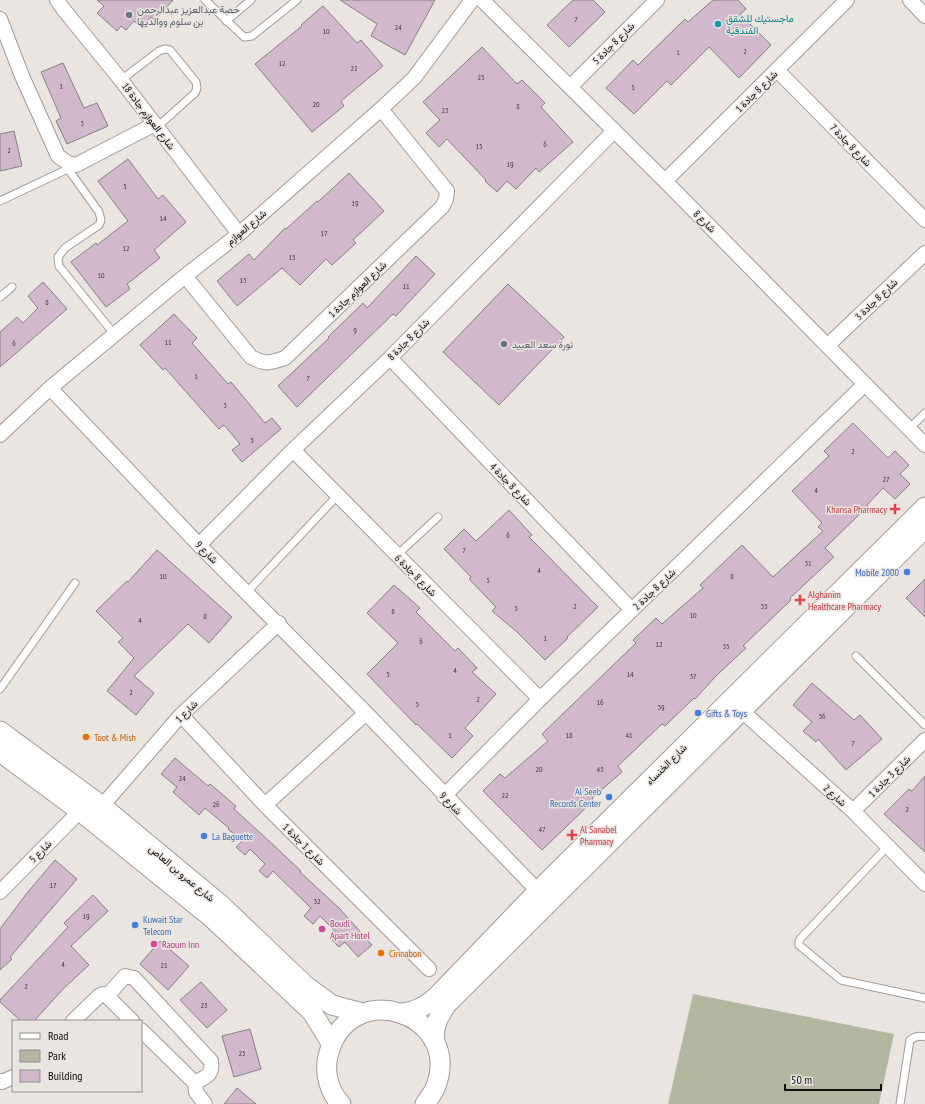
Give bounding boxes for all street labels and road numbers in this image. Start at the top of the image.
street label: شارع 8 جادة 5 [590,20,637,67]
street label: شارع 8 جادة 1 [733,68,780,115]
street label: شارع العوازم جادة 18 [119,80,178,152]
street label: شارع 8 جادة 7 [827,121,874,169]
street label: شارع العوازم [224,207,269,248]
street label: شارع 8 [691,207,719,235]
street label: شارع العوازم جادة 1 [325,258,389,320]
street label: شارع 8 جادة 3 [852,276,900,323]
street label: شارع 8 جادة 8 [385,316,432,363]
street label: شارع 8 جادة 4 [487,460,534,508]
street label: شارع 9 [193,538,221,566]
street label: شارع 8 جادة 6 [392,552,439,599]
street label: شارع 8 جادة 2 [630,566,678,613]
street label: شارع 1 [172,697,200,725]
street label: شارع الخنساء [643,741,690,788]
street label: شارع 3 جادة 1 [866,753,913,800]
street label: شارع 2 [820,782,849,809]
street label: شارع 9 [437,789,465,818]
street label: شارع 1 جادة 1 [280,821,327,868]
street label: شارع 5 [26,837,54,865]
street label: شارع عمرو بن العاص [146,842,217,905]

